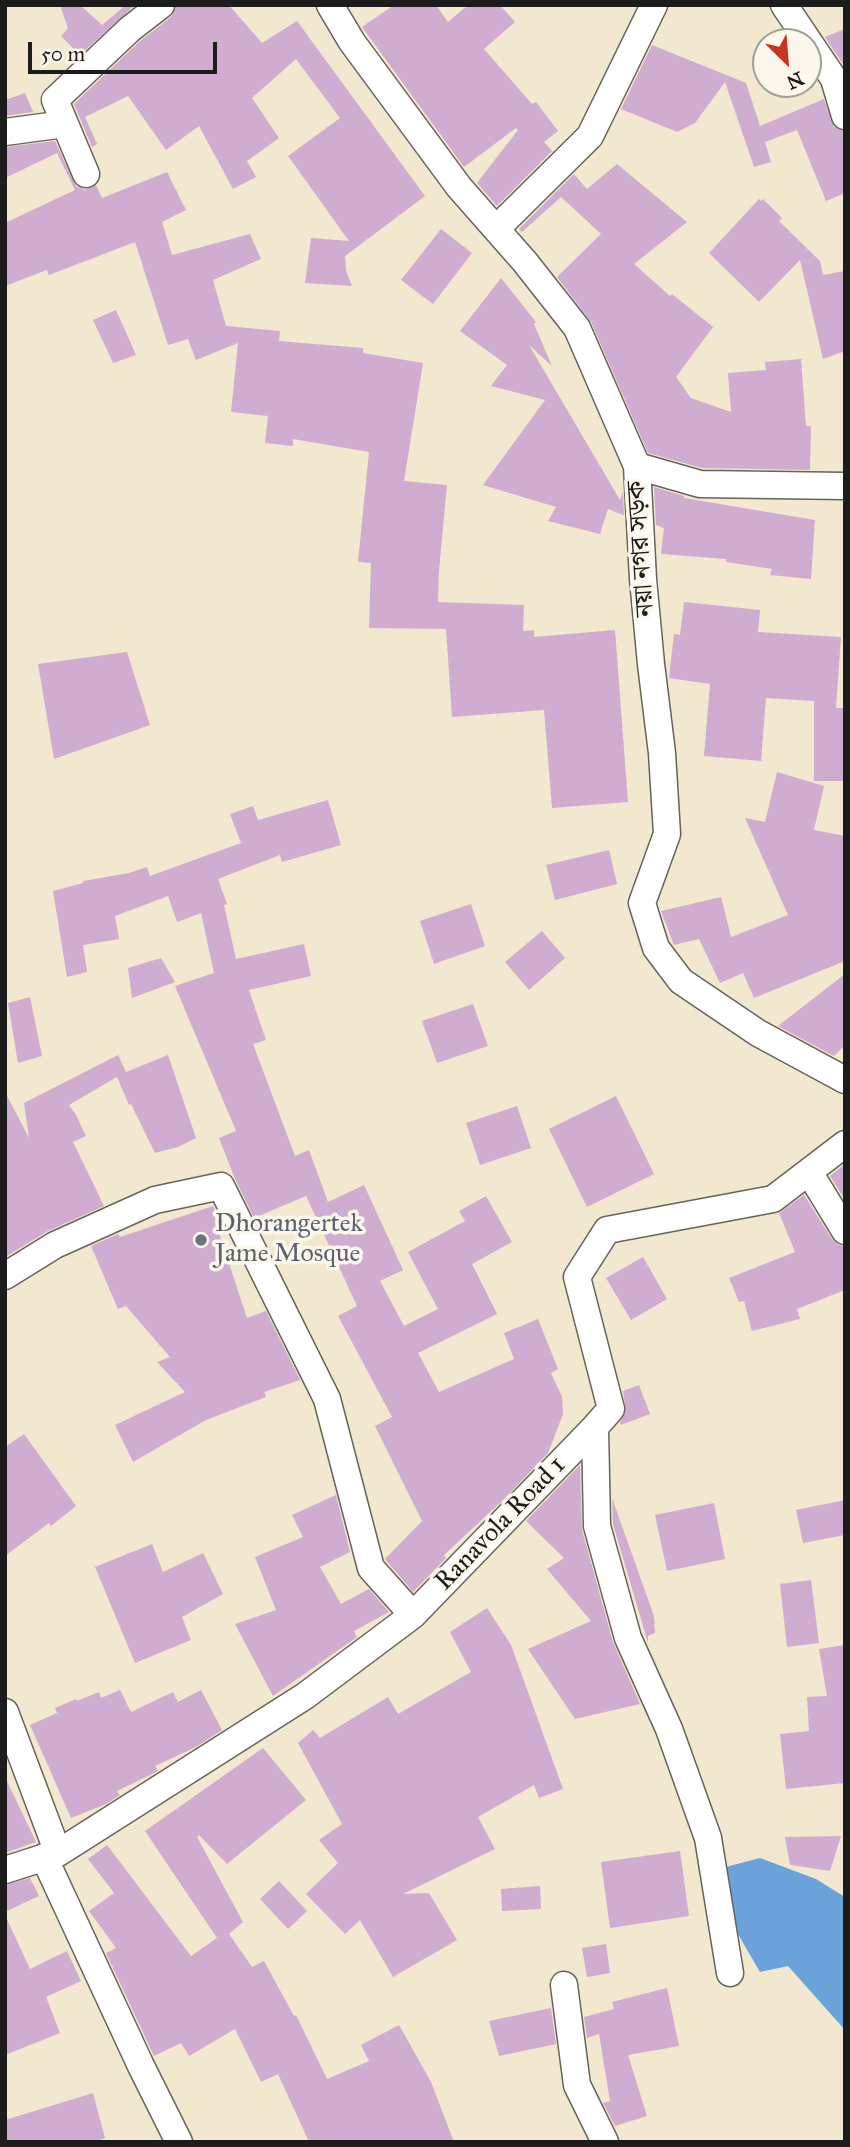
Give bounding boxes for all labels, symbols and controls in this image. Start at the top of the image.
scale bar [32,28,220,72]
north arrow [752,28,822,98]
text: 50 m [41,41,85,67]
text: N [783,67,807,95]
street label: নয়া নগর সড়ক [622,480,662,618]
place label: Dhorangertek Jame Mosque [215,1209,362,1270]
marker: Dhorangertek Jame Mosque [193,1232,209,1248]
street label: Ranavola Road 1 [429,1450,573,1598]

